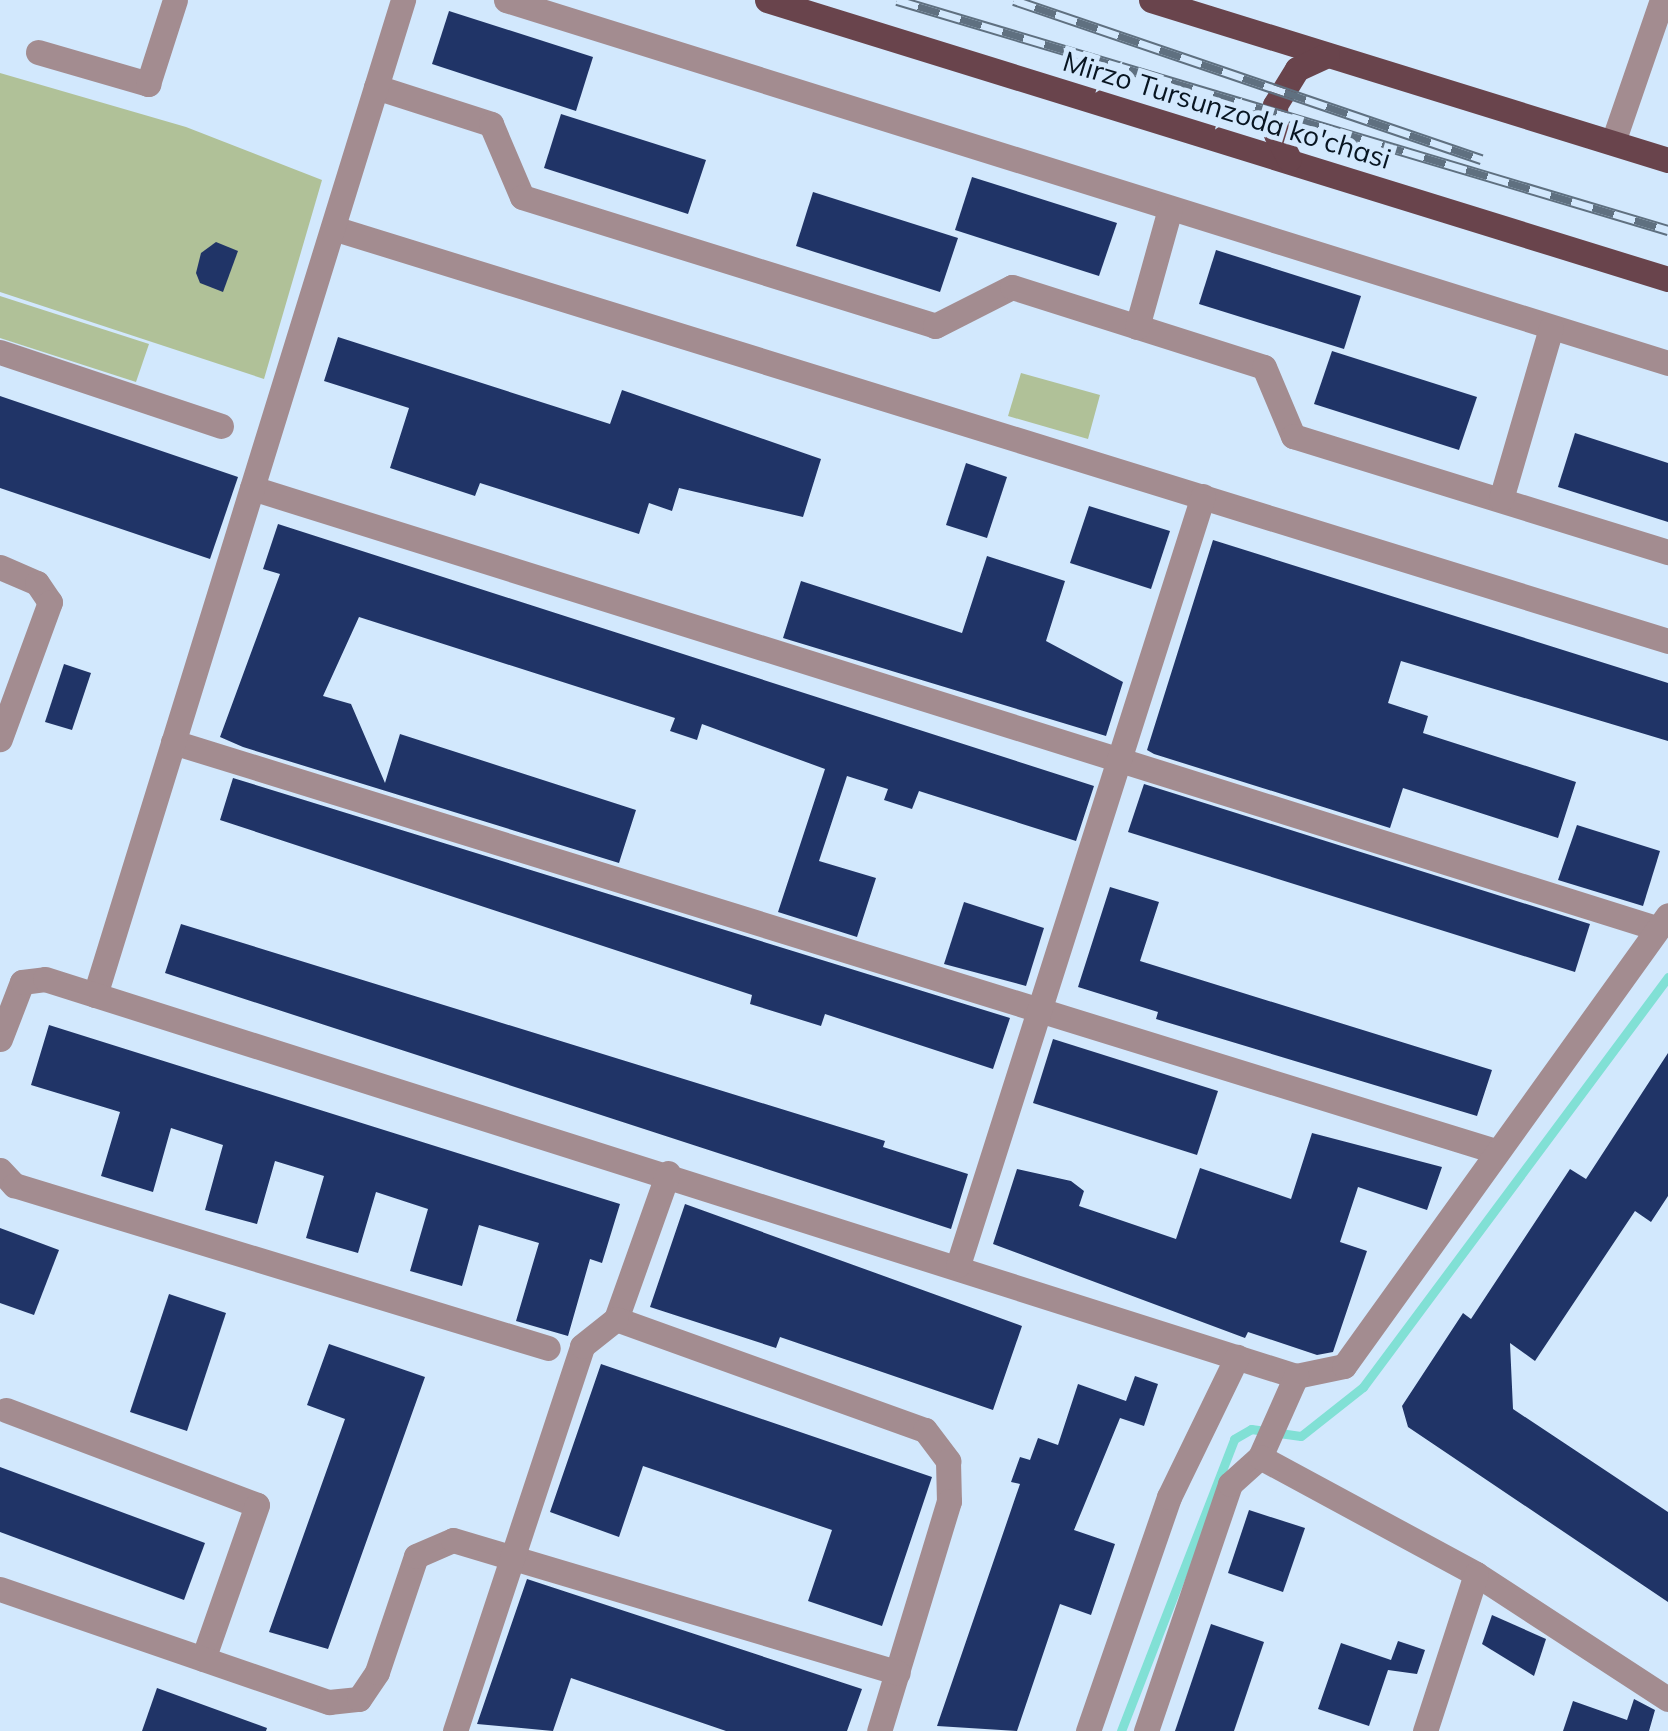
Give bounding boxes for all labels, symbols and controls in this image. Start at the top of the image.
street label: Mirzo Tursunzoda ko'chasi [1059,44,1395,176]

